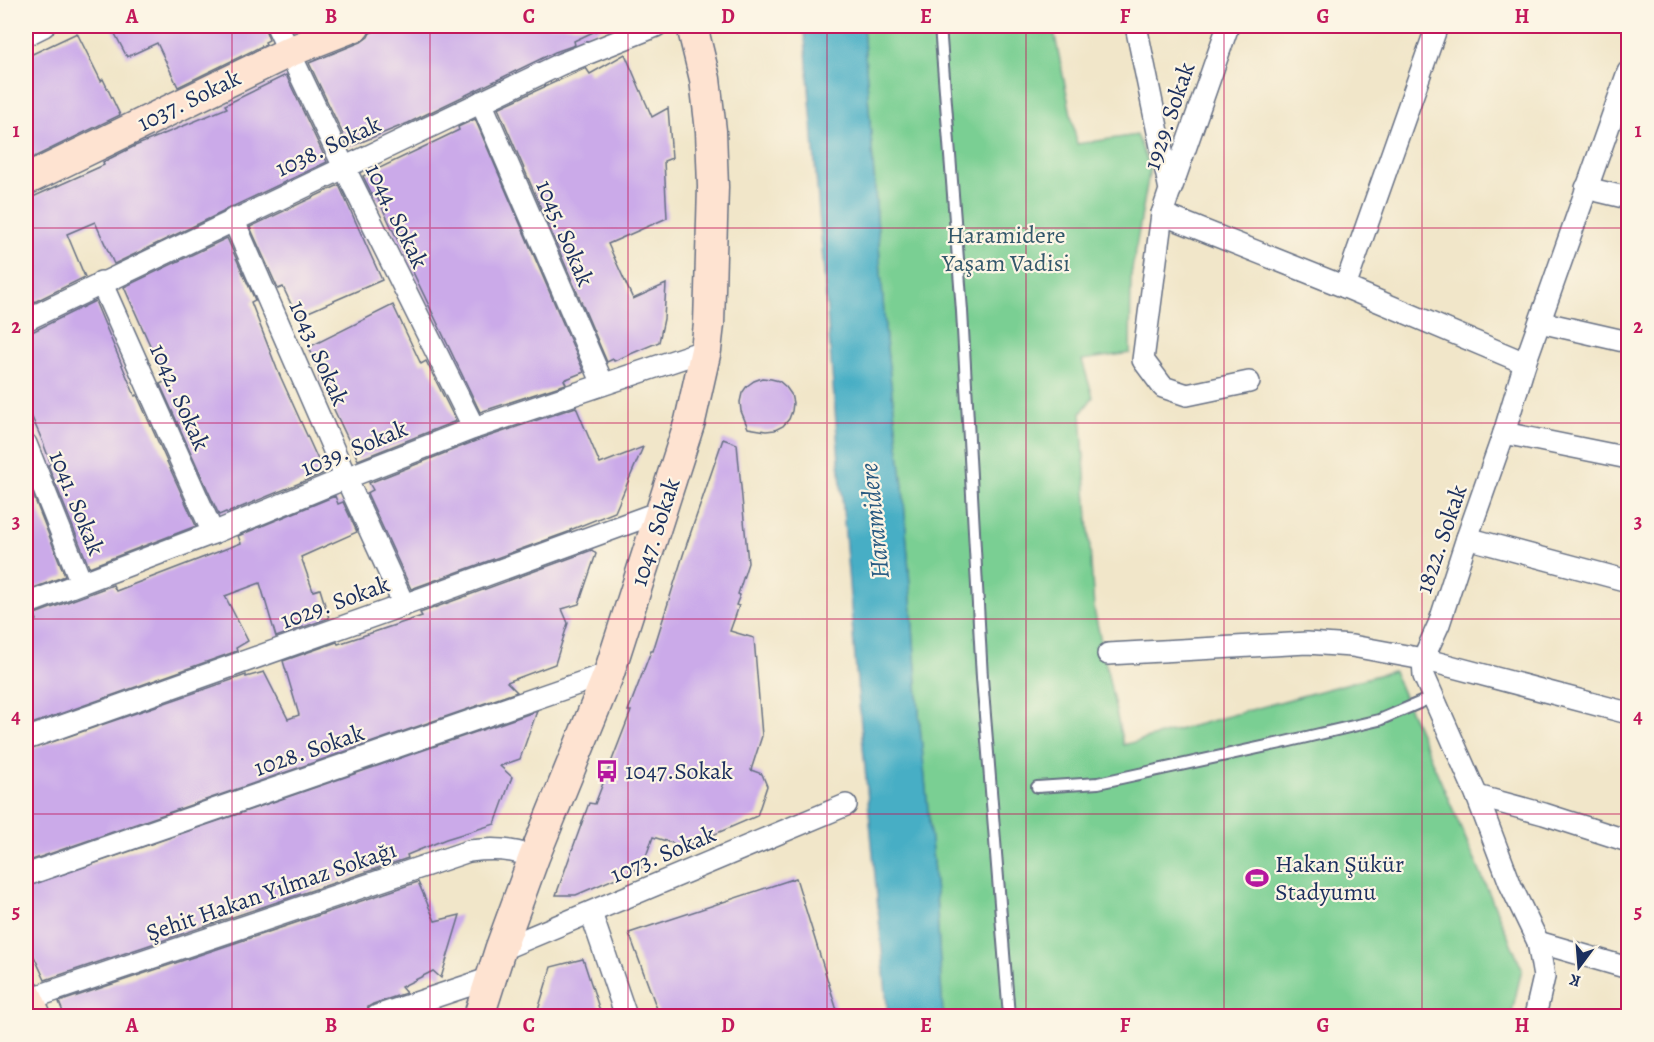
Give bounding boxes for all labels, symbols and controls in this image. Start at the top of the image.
text: A [125,3,139,30]
text: B [325,3,337,30]
text: C [523,3,535,30]
text: D [721,3,735,30]
text: E [920,3,932,30]
text: F [1120,3,1131,30]
text: G [1316,3,1330,30]
text: H [1515,3,1530,30]
street label: 1929. Sokak [1136,58,1202,174]
street label: 1037. Sokak [132,61,246,139]
street label: 1038. Sokak [270,108,386,184]
text: 1 [12,117,20,144]
text: 1 [1634,117,1642,144]
street label: 1044. Sokak [358,158,436,274]
street label: 1045. Sokak [528,175,602,291]
park label: Haramidere Yaşam Vadisi [941,219,1070,279]
street label: 1043. Sokak [282,295,356,411]
text: 2 [11,313,21,340]
text: 2 [1633,313,1643,340]
street label: 1042. Sokak [142,339,218,455]
street label: 1039. Sokak [296,412,412,484]
street label: 1041. Sokak [41,446,113,560]
water label: Haramidere [851,461,898,581]
street label: 1047. Sokak [622,474,688,590]
street label: 1822. Sokak [1407,480,1475,598]
text: 3 [12,508,20,535]
text: 3 [1634,508,1642,535]
street label: 1029. Sokak [276,568,394,636]
text: 4 [11,703,21,730]
text: 4 [1633,703,1643,730]
street label: 1028. Sokak [250,716,368,784]
place label: 1047.Sokak [625,755,733,787]
bus stop icon: 1047.Sokak [594,758,620,784]
street label: 1073. Sokak [605,817,721,890]
street label: Şehit Hakan Yılmaz Sokağı [142,833,400,949]
place label: Hakan Şükür Stadyumu [1275,848,1404,908]
sports icon: Hakan Şükür Stadyumu [1244,865,1270,891]
text: 5 [12,898,20,925]
text: 5 [1634,898,1642,925]
north arrow [1549,937,1609,997]
text: K [1567,968,1583,992]
text: A [125,1012,139,1039]
text: B [325,1012,337,1039]
text: C [523,1012,535,1039]
text: D [721,1012,735,1039]
text: E [920,1012,932,1039]
text: F [1120,1012,1131,1039]
text: G [1316,1012,1330,1039]
text: H [1515,1012,1530,1039]

